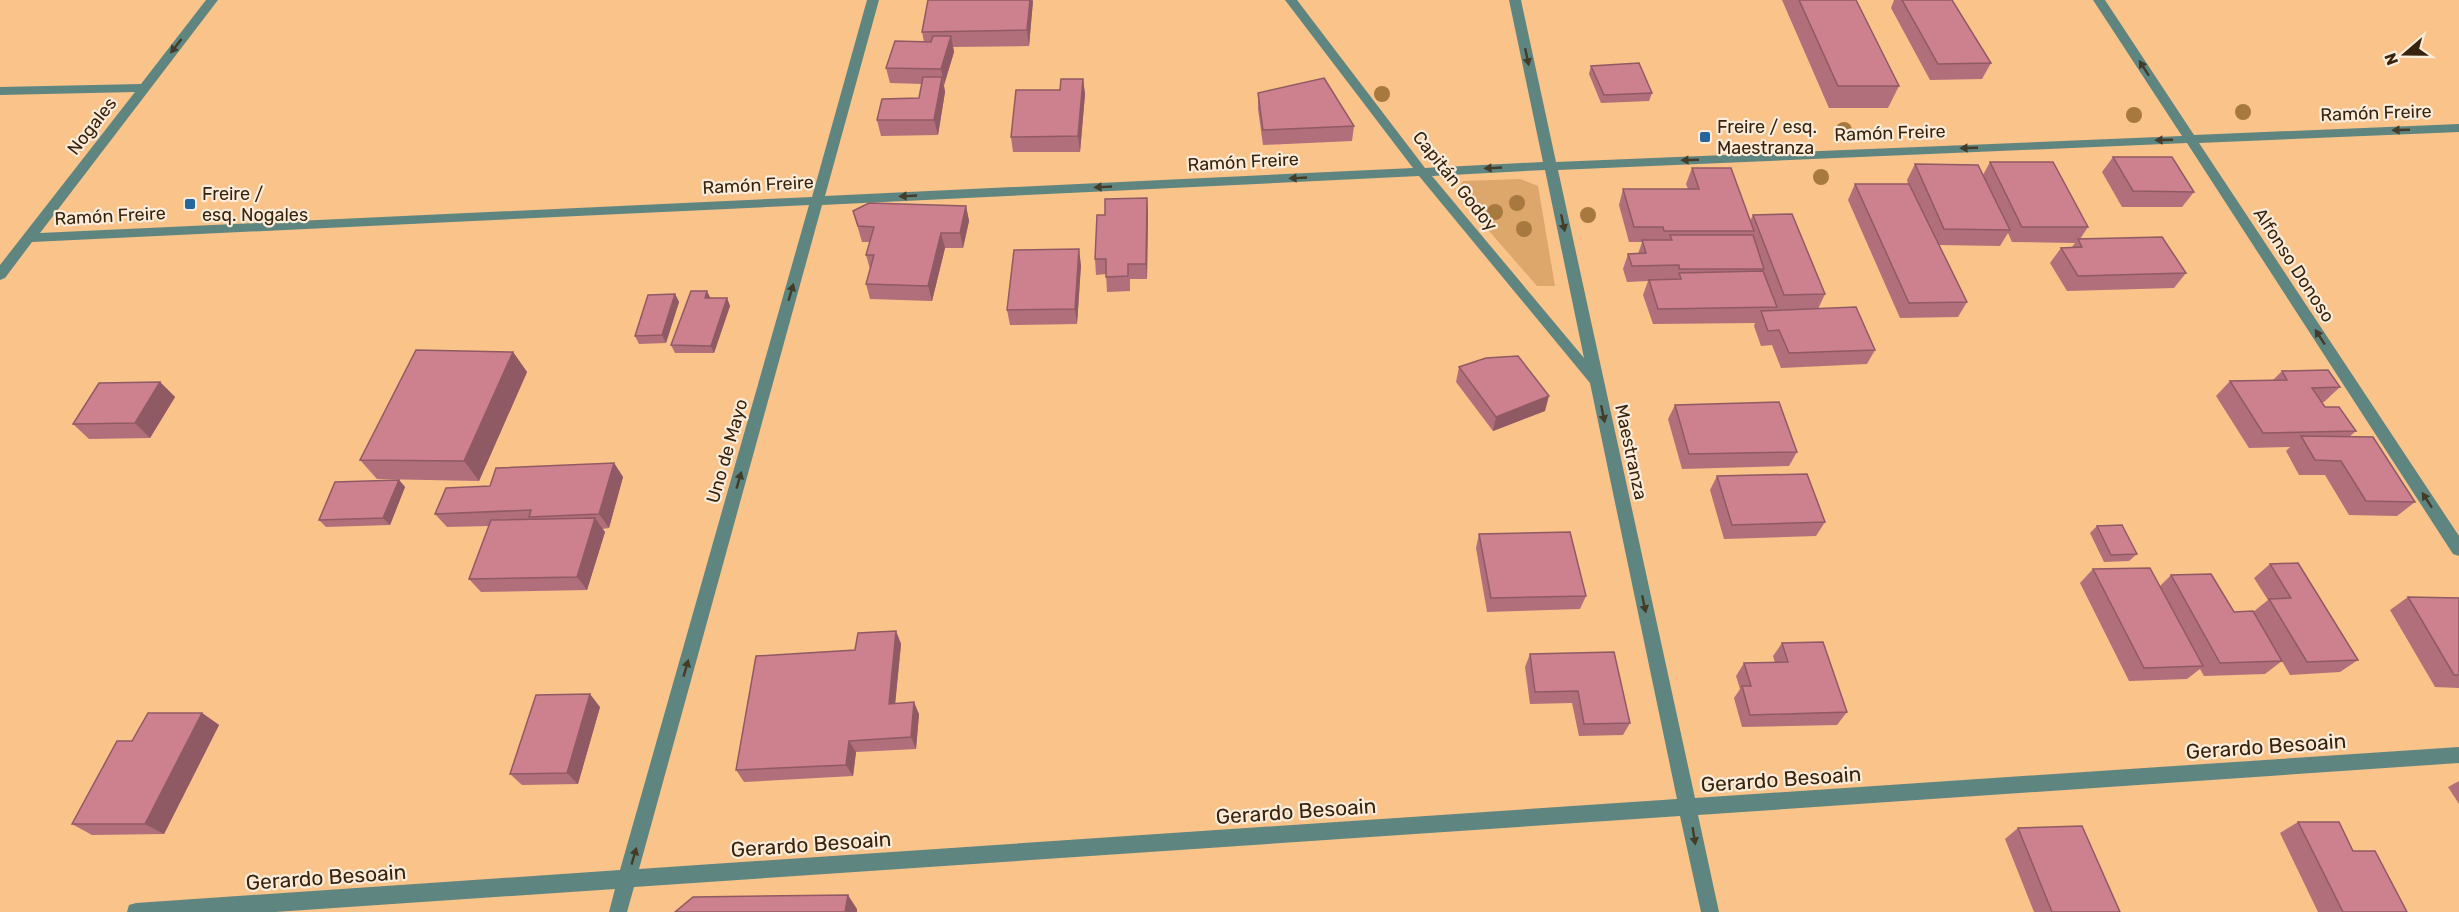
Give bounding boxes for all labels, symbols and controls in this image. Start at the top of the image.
north arrow [2375,24,2435,84]
one-way arrow [171,39,183,54]
one-way arrow [1523,48,1533,67]
text: N [2380,50,2402,68]
one-way arrow [2138,61,2150,77]
street label: Nogales [63,93,121,159]
street label: Ramón Freire [2320,100,2432,126]
place label: Freire / esq. Maestranza [1717,116,1817,159]
street label: Ramón Freire [1834,120,1946,146]
street label: Capitán Godoy [1408,126,1502,236]
one-way arrow [2391,126,2410,135]
marker: Freire / esq. Maestranza [1698,130,1712,144]
one-way arrow [2154,136,2173,145]
one-way arrow [1959,144,1978,153]
street label: Ramón Freire [1187,148,1299,176]
one-way arrow [1681,155,1700,164]
one-way arrow [1483,164,1502,173]
street label: Ramón Freire [702,171,814,199]
one-way arrow [1289,173,1308,182]
one-way arrow [1094,182,1113,191]
place label: Freire / esq. Nogales [202,183,308,226]
one-way arrow [899,192,918,201]
marker: Freire / esq. Nogales [183,197,197,211]
street label: Ramón Freire [54,202,166,230]
street label: Alfonso Donoso [2249,204,2339,326]
one-way arrow [1558,214,1568,232]
one-way arrow [787,283,796,301]
one-way arrow [2315,329,2326,345]
street label: Uno de Mayo [702,396,752,506]
street label: Maestranza [1610,402,1652,502]
one-way arrow [1599,404,1609,423]
one-way arrow [735,471,744,489]
one-way arrow [2422,492,2433,508]
one-way arrow [1640,595,1649,614]
one-way arrow [682,659,692,677]
street label: Gerardo Besoain [2185,728,2347,764]
street label: Gerardo Besoain [1700,761,1862,797]
street label: Gerardo Besoain [1215,793,1377,829]
street label: Gerardo Besoain [730,826,892,862]
one-way arrow [1690,827,1699,846]
one-way arrow [630,847,639,865]
street label: Gerardo Besoain [245,859,407,895]

